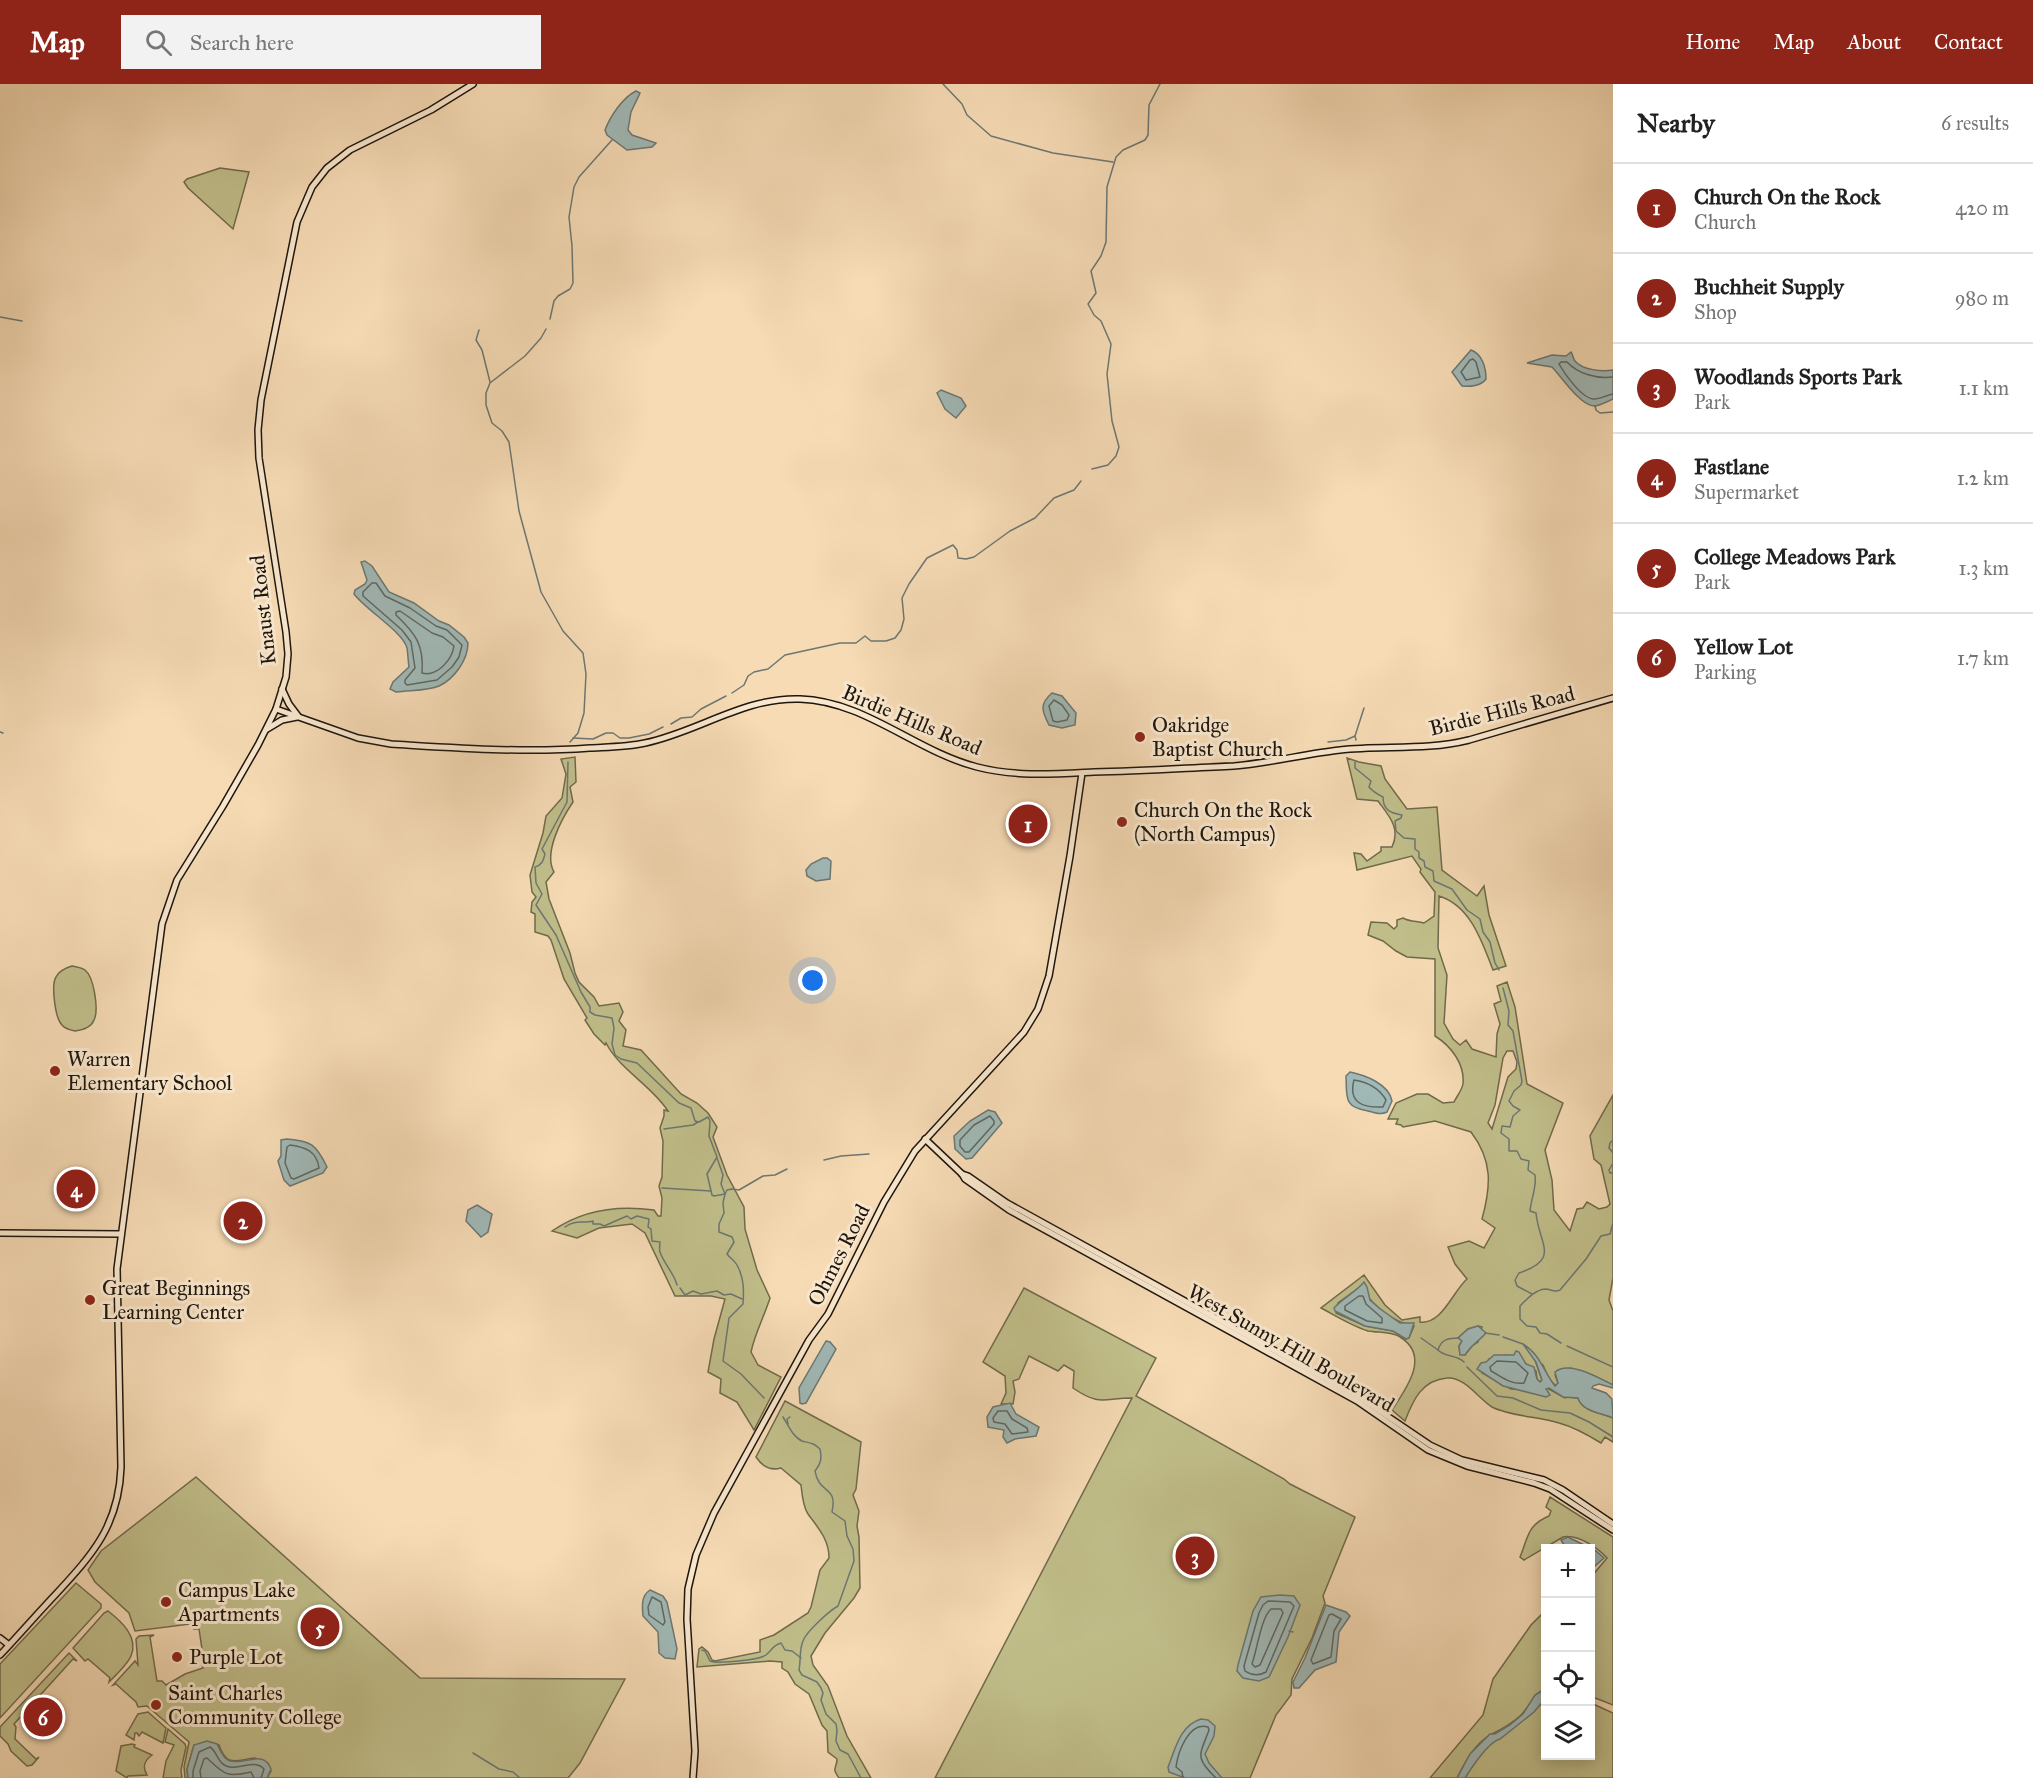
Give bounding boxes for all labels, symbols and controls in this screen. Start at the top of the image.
search box [121,15,541,69]
text: Map [30,25,85,60]
icon: search [142,26,175,59]
text: Search here [190,29,294,56]
text: Home [1685,29,1740,55]
text: Map [1773,29,1814,55]
text: About [1847,29,1901,55]
text: Contact [1934,29,2003,55]
text: Nearby [1637,107,1715,139]
text: 6 results [1941,111,2009,135]
text: Church On the Rock [1694,183,1881,210]
text: 1 [1653,196,1660,220]
text: 420 m [1955,196,2009,220]
text: Church [1694,210,1756,234]
text: Buchheit Supply [1694,273,1844,300]
text: 2 [1652,286,1661,310]
text: 980 m [1955,286,2009,310]
text: Shop [1694,300,1737,324]
text: Woodlands Sports Park [1694,363,1902,390]
text: 3 [1653,376,1661,400]
text: 1.1 km [1959,376,2009,400]
text: Park [1694,390,1730,414]
text: Fastlane [1694,453,1769,480]
text: 4 [1651,466,1662,490]
text: 1.2 km [1957,466,2009,490]
text: Supermarket [1694,480,1799,504]
text: College Meadows Park [1694,543,1895,570]
street label: Knaust Road [244,553,282,666]
text: 5 [1652,556,1661,580]
text: 1.3 km [1959,556,2009,580]
text: Park [1694,570,1730,594]
text: Yellow Lot [1694,633,1793,660]
text: 6 [1651,646,1662,670]
text: 1.7 km [1957,646,2009,670]
text: Parking [1694,660,1756,684]
street label: Birdie Hills Road [838,679,986,761]
street label: Birdie Hills Road [1427,680,1578,742]
place label: Oakridge Baptist Church [1152,712,1284,762]
marker: Oakridge Baptist Church [1133,730,1147,744]
place label: Church On the Rock (North Campus) [1134,797,1312,847]
pin: 1 [1008,802,1048,846]
marker: Church On the Rock (North Campus) [1115,815,1129,829]
your location [798,966,827,995]
place label: Warren Elementary School [67,1046,232,1096]
marker: Warren Elementary School [48,1064,62,1078]
pin: 4 [56,1166,96,1212]
pin: 2 [224,1198,262,1244]
street label: Ohmes Road [802,1199,876,1310]
place label: Great Beginnings Learning Center [102,1275,250,1325]
street label: West Sunny Hill Boulevard [1183,1278,1399,1418]
marker: Great Beginnings Learning Center [83,1293,97,1307]
pin: 3 [1176,1534,1214,1578]
map controls [1541,1544,1595,1760]
button: + [1541,1544,1595,1598]
place label: Campus Lake Apartments [177,1577,296,1627]
marker: Campus Lake Apartments [159,1595,173,1609]
button: − [1541,1598,1595,1652]
pin: 5 [300,1604,340,1650]
place label: Purple Lot [189,1644,284,1670]
marker: Purple Lot [170,1650,184,1664]
button: locate [1541,1652,1595,1706]
place label: Saint Charles Community College [168,1680,342,1730]
pin: 6 [24,1694,63,1740]
marker: Saint Charles Community College [149,1698,163,1712]
button: layers [1541,1706,1595,1760]

